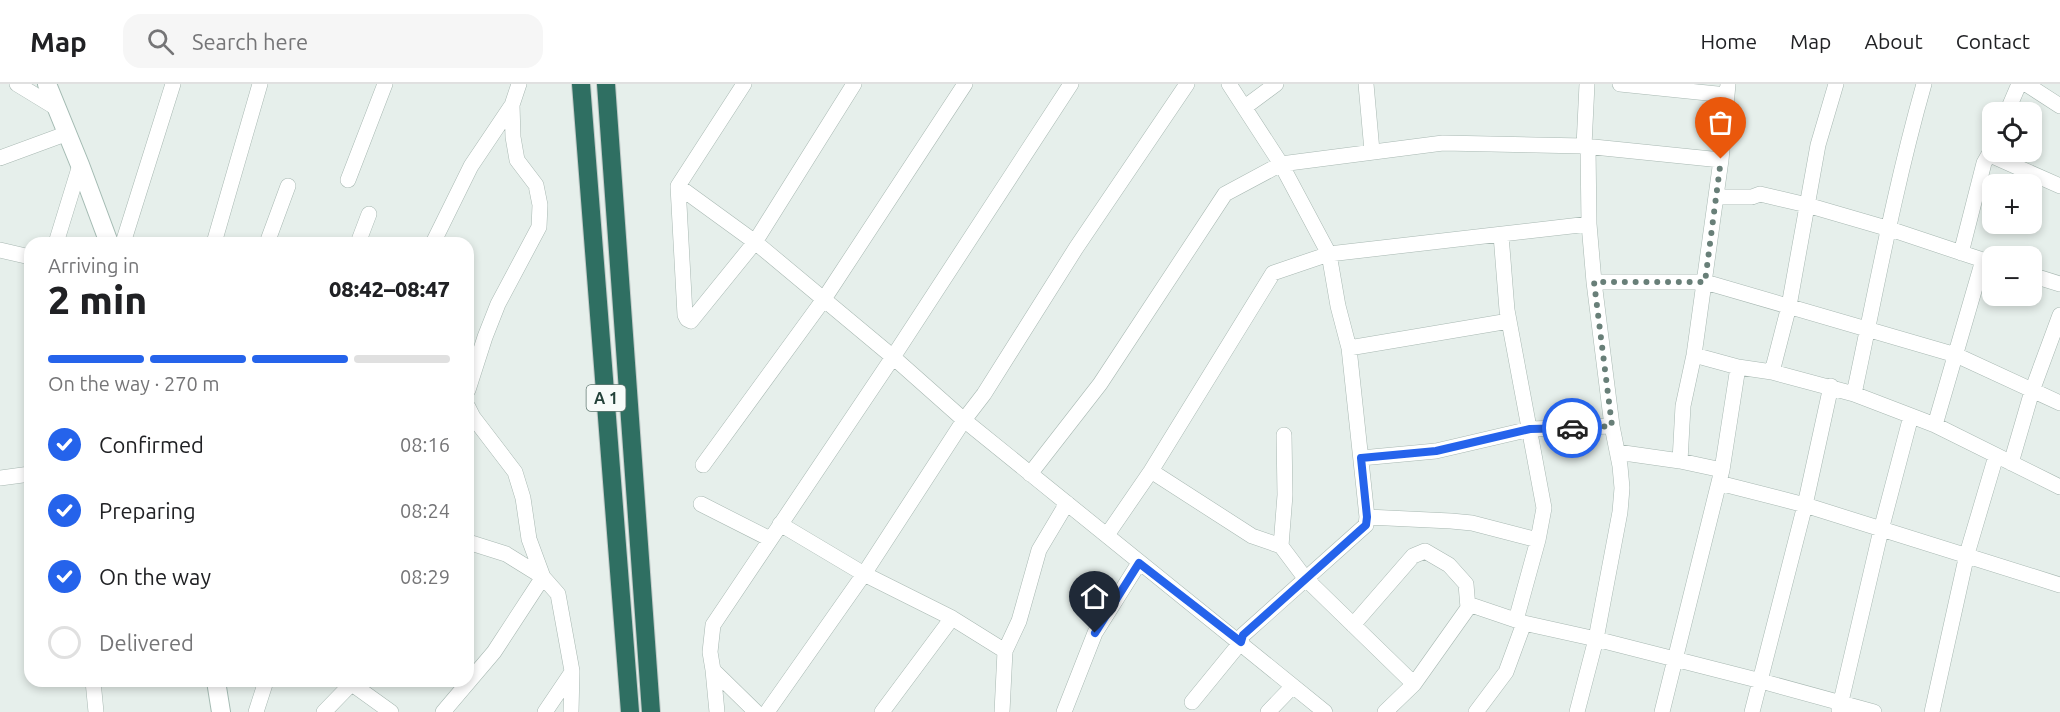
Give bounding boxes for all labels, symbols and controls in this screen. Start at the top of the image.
search box [123,14,543,68]
icon: search [144,25,177,58]
text: Map [30,26,87,57]
text: Search here [192,29,308,54]
text: Home [1700,29,1757,53]
text: Map [1790,29,1831,53]
text: About [1864,29,1923,53]
text: Contact [1956,29,2030,53]
pin [1695,97,1746,159]
map controls [1982,102,2042,306]
button: locate [1982,102,2042,162]
icon: bag [1704,106,1737,139]
button: + [1982,174,2042,234]
button: − [1982,246,2042,306]
text: Arriving in [48,254,139,277]
text: 08:42–08:47 [329,276,450,301]
text: 2 min [48,278,147,321]
text: On the way · 270 m [48,372,220,395]
road number: A 1 [586,385,626,411]
courier [1542,398,1602,458]
icon: car [1556,412,1589,445]
icon: check [48,428,81,461]
text: Confirmed [99,432,204,457]
text: 08:16 [400,433,450,456]
icon: check [48,494,81,527]
text: Preparing [99,498,196,523]
text: 08:24 [400,499,450,522]
icon: check [48,560,81,593]
text: On the way [99,564,211,589]
text: 08:29 [400,565,450,588]
pin [1069,571,1120,633]
icon: home [1078,580,1111,613]
text: Delivered [99,630,194,655]

